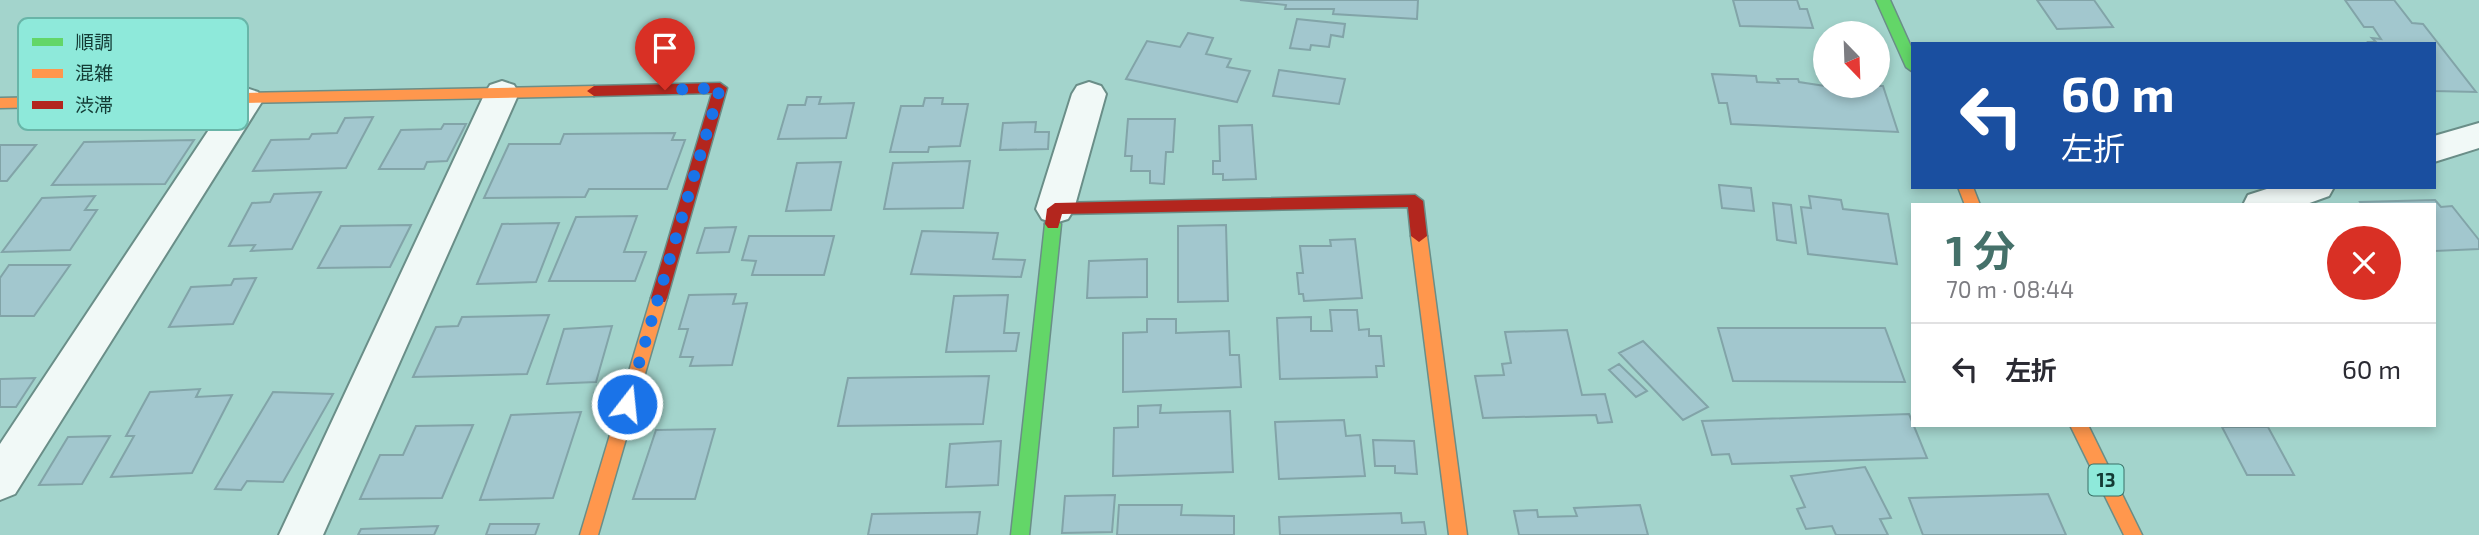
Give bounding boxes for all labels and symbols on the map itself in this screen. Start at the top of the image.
legend [18,18,248,130]
pin [635,18,695,90]
north arrow [1813,21,1890,98]
text: 順調 [75,30,113,53]
text: 混雑 [75,61,113,84]
text: 渋滞 [75,93,113,116]
position arrow [590,367,664,441]
road number: 13 [2088,464,2124,495]

